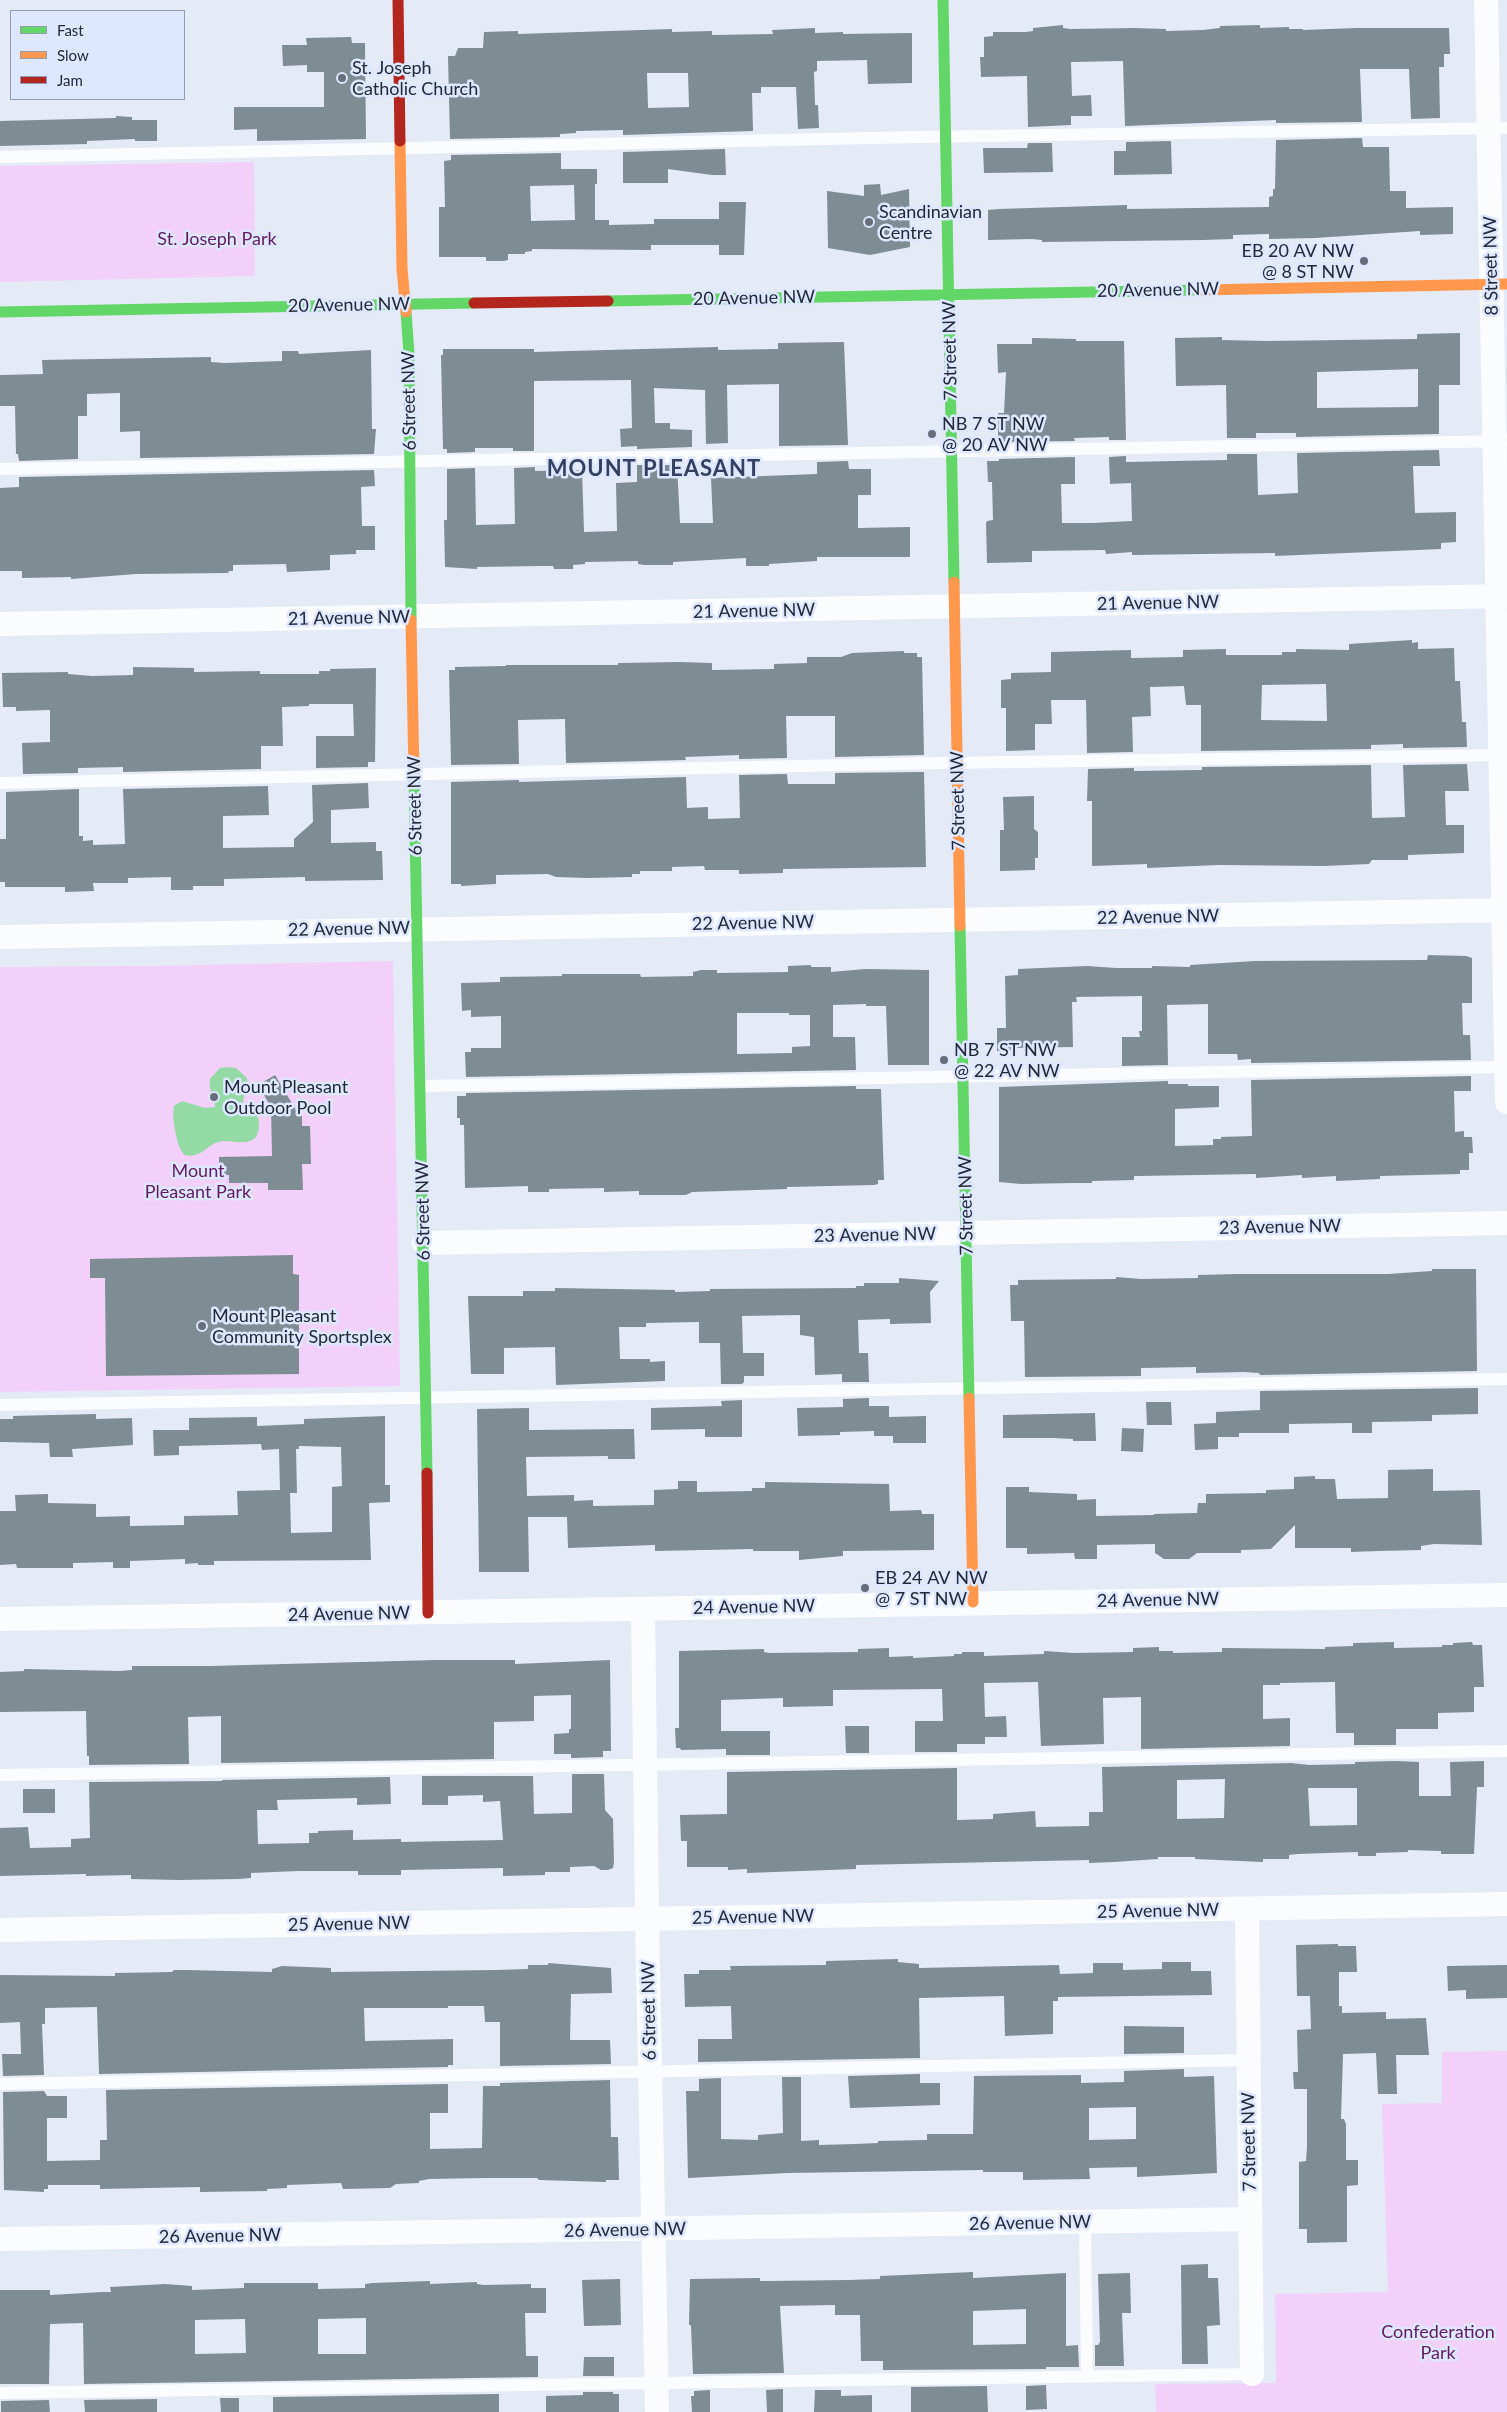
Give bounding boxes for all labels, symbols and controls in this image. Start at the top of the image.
legend [10,10,185,100]
text: Fast [57,21,84,39]
text: Slow [57,46,89,64]
place label: St. Joseph Catholic Church [352,57,478,100]
text: Jam [57,71,83,89]
marker: St. Joseph Catholic Church [336,72,348,84]
place label: Scandinavian Centre [879,201,982,243]
marker: Scandinavian Centre [863,216,875,228]
street label: 8 Street NW [1479,216,1503,316]
park label: St. Joseph Park [157,228,277,250]
place label: EB 20 AV NW @ 8 ST NW [1241,240,1354,282]
marker: EB 20 AV NW @ 8 ST NW [1358,255,1370,267]
street label: 20 Avenue NW [1097,278,1219,302]
street label: 20 Avenue NW [693,286,815,310]
street label: 20 Avenue NW [288,293,410,317]
street label: 7 Street NW [938,301,962,401]
street label: 6 Street NW [397,351,421,451]
place label: NB 7 ST NW @ 20 AV NW [942,413,1048,456]
marker: NB 7 ST NW @ 20 AV NW [926,428,938,440]
district label: MOUNT PLEASANT [545,456,763,482]
street label: 21 Avenue NW [1097,591,1219,615]
street label: 21 Avenue NW [693,599,815,623]
street label: 21 Avenue NW [288,606,410,630]
street label: 7 Street NW [946,751,970,851]
street label: 6 Street NW [403,756,427,856]
street label: 22 Avenue NW [1097,905,1219,929]
street label: 22 Avenue NW [692,911,814,935]
street label: 22 Avenue NW [288,917,410,941]
place label: NB 7 ST NW @ 22 AV NW [954,1039,1060,1082]
marker: NB 7 ST NW @ 22 AV NW [938,1054,950,1066]
place label: Mount Pleasant Outdoor Pool [224,1076,348,1118]
marker: Mount Pleasant Outdoor Pool [208,1091,220,1103]
street label: 7 Street NW [954,1156,978,1256]
park label: Mount Pleasant Park [145,1160,251,1202]
street label: 6 Street NW [411,1161,435,1261]
street label: 23 Avenue NW [1219,1215,1341,1239]
street label: 23 Avenue NW [814,1223,936,1247]
place label: Mount Pleasant Community Sportsplex [212,1305,392,1348]
marker: Mount Pleasant Community Sportsplex [196,1320,208,1332]
place label: EB 24 AV NW @ 7 ST NW [875,1567,988,1610]
marker: EB 24 AV NW @ 7 ST NW [859,1582,871,1594]
street label: 24 Avenue NW [1097,1588,1219,1612]
street label: 24 Avenue NW [693,1595,815,1619]
street label: 24 Avenue NW [288,1602,410,1626]
street label: 25 Avenue NW [1097,1899,1219,1923]
street label: 25 Avenue NW [692,1905,814,1929]
street label: 25 Avenue NW [288,1912,410,1936]
street label: 6 Street NW [637,1961,661,2061]
street label: 7 Street NW [1237,2092,1261,2192]
street label: 26 Avenue NW [969,2211,1091,2235]
street label: 26 Avenue NW [564,2218,686,2242]
street label: 26 Avenue NW [159,2224,281,2248]
park label: Confederation Park [1381,2321,1495,2364]

